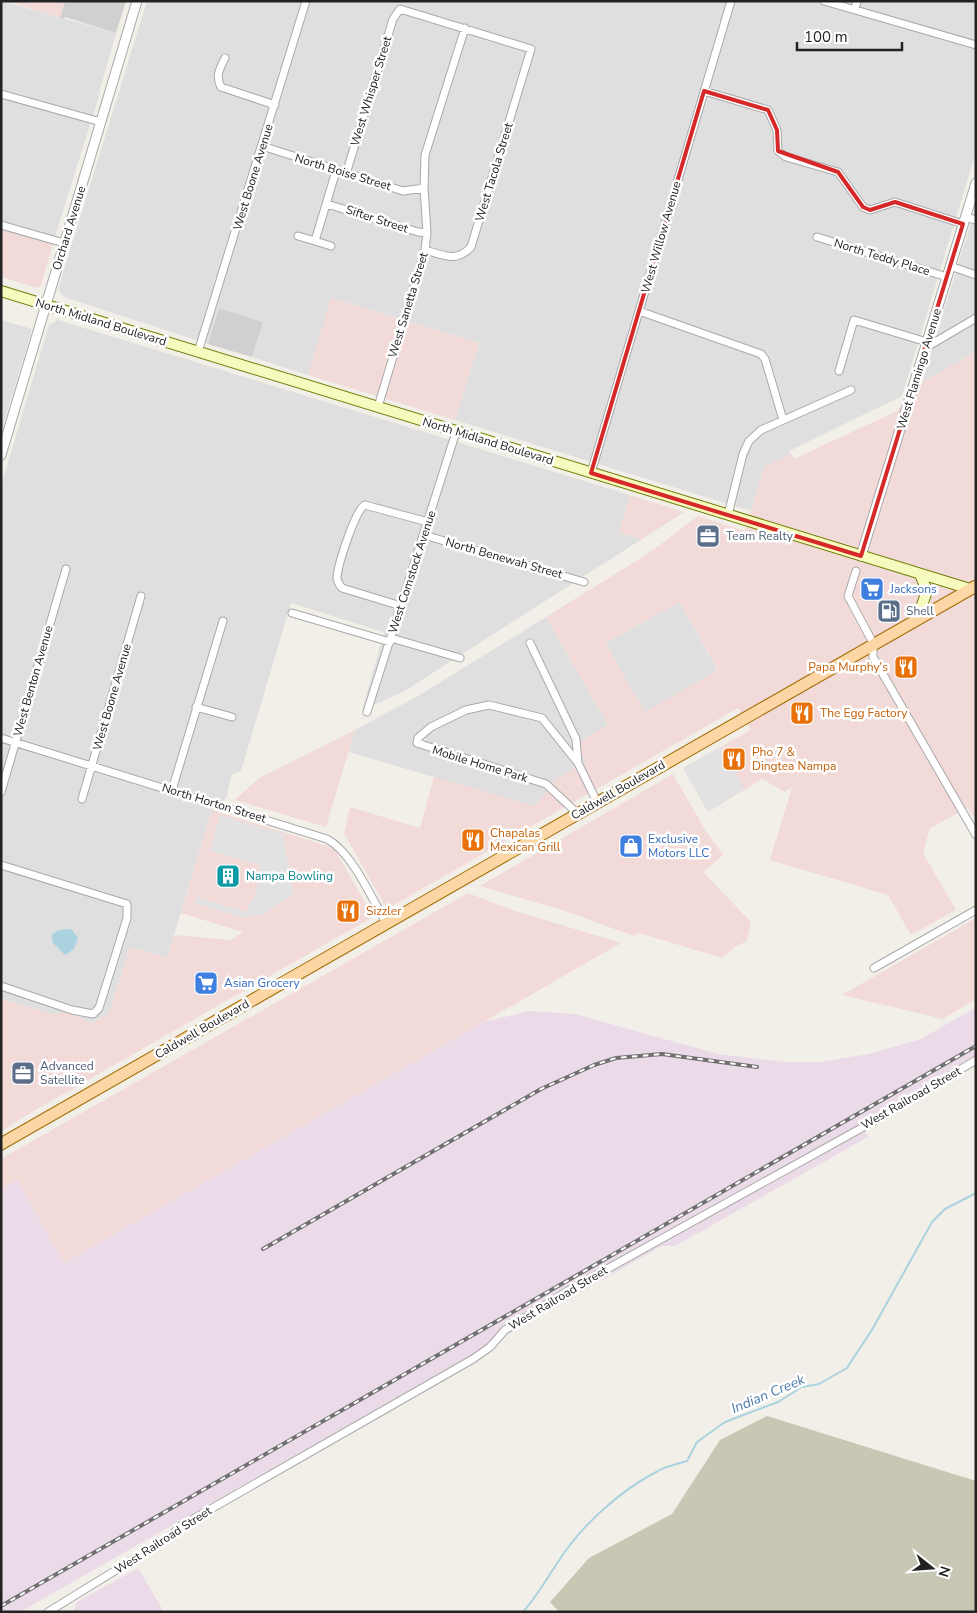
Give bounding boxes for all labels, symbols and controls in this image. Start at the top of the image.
scale bar [797,20,902,52]
text: 100 m [804,27,848,47]
street label: West Whisper Street [347,33,396,148]
street label: West Tacola Street [471,120,517,223]
street label: West Boone Avenue [229,122,277,232]
street label: North Boise Street [293,150,394,194]
street label: West Willow Avenue [637,179,685,295]
street label: Orchard Avenue [49,184,89,272]
street label: Sifter Street [344,201,411,237]
street label: North Teddy Place [832,235,932,279]
street label: West Sanetta Street [384,250,432,360]
street label: North Midland Boulevard [34,294,168,350]
street label: West Flamingo Avenue [893,306,945,432]
street label: North Midland Boulevard [421,413,555,469]
street label: West Comstock Avenue [385,508,439,636]
office icon: Team Realty [695,523,721,549]
place label: Team Realty [726,528,794,544]
street label: North Benewah Street [444,534,565,583]
supermarket icon: Jacksons [859,576,885,602]
place label: Jacksons [889,581,937,597]
fuel station icon: Shell [876,598,902,624]
place label: Shell [906,603,934,619]
street label: West Benton Avenue [9,624,57,738]
street label: West Boone Avenue [89,642,135,752]
restaurant icon: Papa Murphy's [893,654,919,680]
place label: Papa Murphy's [808,659,888,675]
restaurant icon: The Egg Factory [789,700,815,726]
place label: The Egg Factory [820,705,908,721]
street label: Mobile Home Park [430,742,531,786]
place label: Pho 7 & Dingtea Nampa [752,744,836,774]
restaurant icon: Pho 7 & Dingtea Nampa [721,746,747,772]
street label: Caldwell Boulevard [568,757,668,823]
street label: North Horton Street [160,780,269,827]
place label: Chapalas Mexican Grill [490,825,561,855]
restaurant icon: Chapalas Mexican Grill [460,827,486,853]
place label: Exclusive Motors LLC [648,831,709,861]
shop icon: Exclusive Motors LLC [618,833,644,859]
building icon: Nampa Bowling [215,863,241,889]
place label: Nampa Bowling [246,868,333,884]
restaurant icon: Sizzler [335,898,361,924]
place label: Sizzler [366,903,402,919]
supermarket icon: Asian Grocery [193,970,219,996]
place label: Asian Grocery [224,975,301,991]
street label: Caldwell Boulevard [152,996,252,1062]
place label: Advanced Satellite [40,1058,94,1088]
office icon: Advanced Satellite [10,1060,36,1086]
street label: West Railroad Street [858,1063,964,1133]
street label: West Railroad Street [506,1262,611,1334]
water label: Indian Creek [728,1370,809,1418]
street label: West Railroad Street [111,1502,215,1577]
north arrow [907,1543,957,1593]
text: N [933,1564,955,1579]

